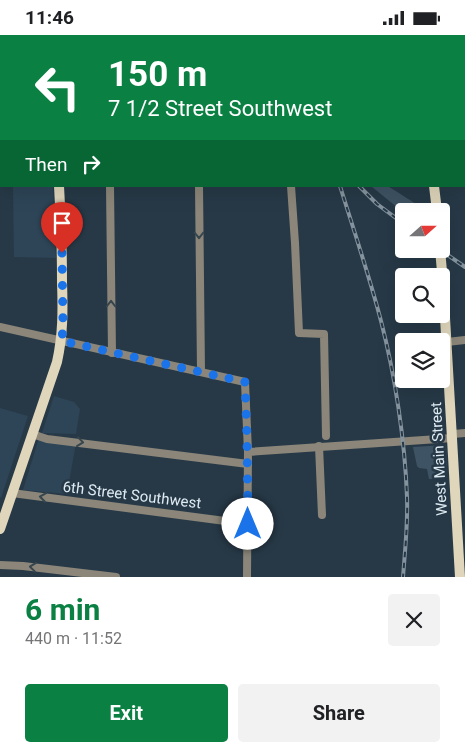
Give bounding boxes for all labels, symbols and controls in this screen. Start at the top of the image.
text: 11:46 [25,6,74,29]
text: 150 m [108,54,207,95]
icon: left [25,55,90,120]
text: 7 1/2 Street Southwest [108,96,332,121]
icon: right [77,150,105,178]
text: Then [25,153,67,176]
pin [41,202,83,253]
north arrow [395,203,450,257]
map controls [395,203,450,388]
icon: arrive [48,209,76,237]
one-way arrow [194,231,205,239]
button: search [395,268,450,323]
one-way arrow [106,300,116,308]
button: layers [395,333,450,388]
street label: West Main Street [427,402,451,516]
one-way arrow [76,436,84,447]
street label: 6th Street Southwest [62,478,202,512]
one-way arrow [39,492,47,503]
position arrow [221,497,273,549]
one-way arrow [29,562,37,573]
text: 6 min [25,592,100,627]
button: close [388,594,440,646]
text: 440 m · 11:52 [25,629,122,648]
button: Exit [25,684,228,742]
button: Share [238,684,440,742]

